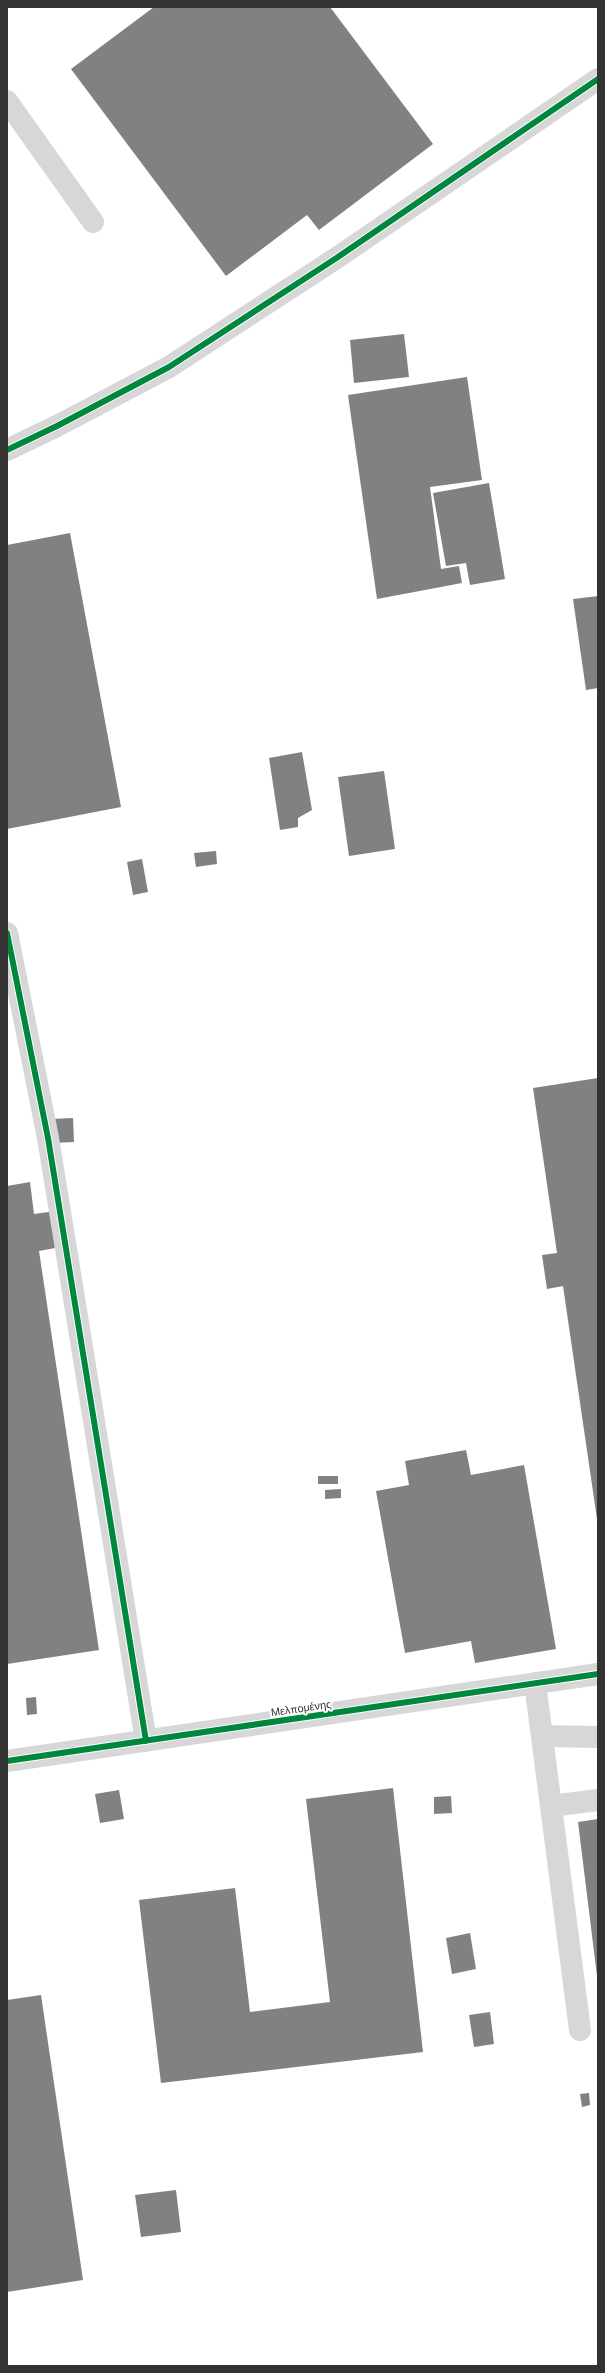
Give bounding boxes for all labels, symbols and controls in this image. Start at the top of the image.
street label: Μελπομένης [270,1697,332,1719]

